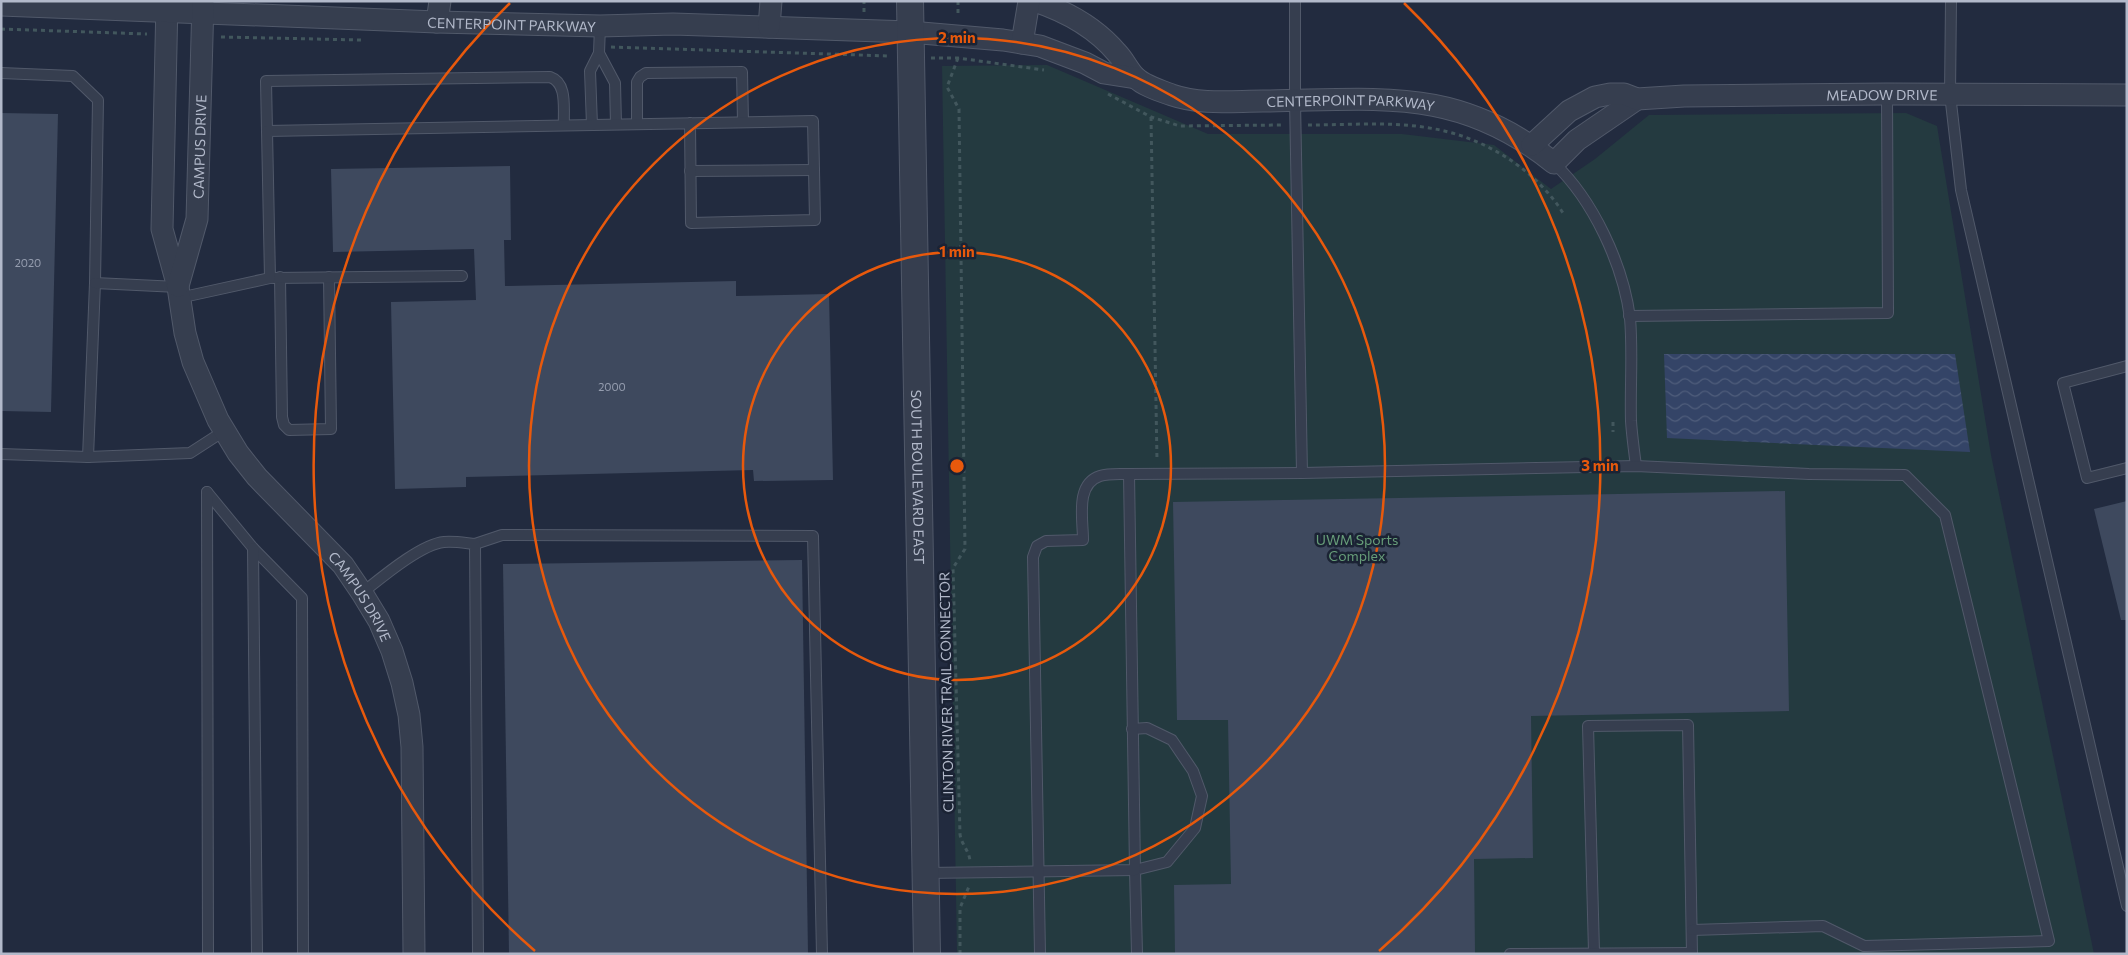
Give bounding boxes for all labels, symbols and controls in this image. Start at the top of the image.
street label: CENTERPOINT PARKWAY [427,13,596,34]
text: 2 min [938,28,976,46]
street label: MEADOW DRIVE [1826,85,1938,103]
street label: CENTERPOINT PARKWAY [1266,91,1436,114]
street label: CAMPUS DRIVE [189,94,209,199]
text: 1 min [939,242,975,260]
house number: 2020 [15,256,41,269]
house number: 2000 [598,380,626,393]
street label: SOUTH BOULEVARD EAST [908,389,929,564]
text: 3 min [1581,456,1619,474]
centre of rings [948,457,966,475]
park label: UWM Sports Complex [1316,531,1398,564]
street label: CAMPUS DRIVE [326,547,395,644]
street label: CLINTON RIVER TRAIL CONNECTOR [935,572,957,812]

